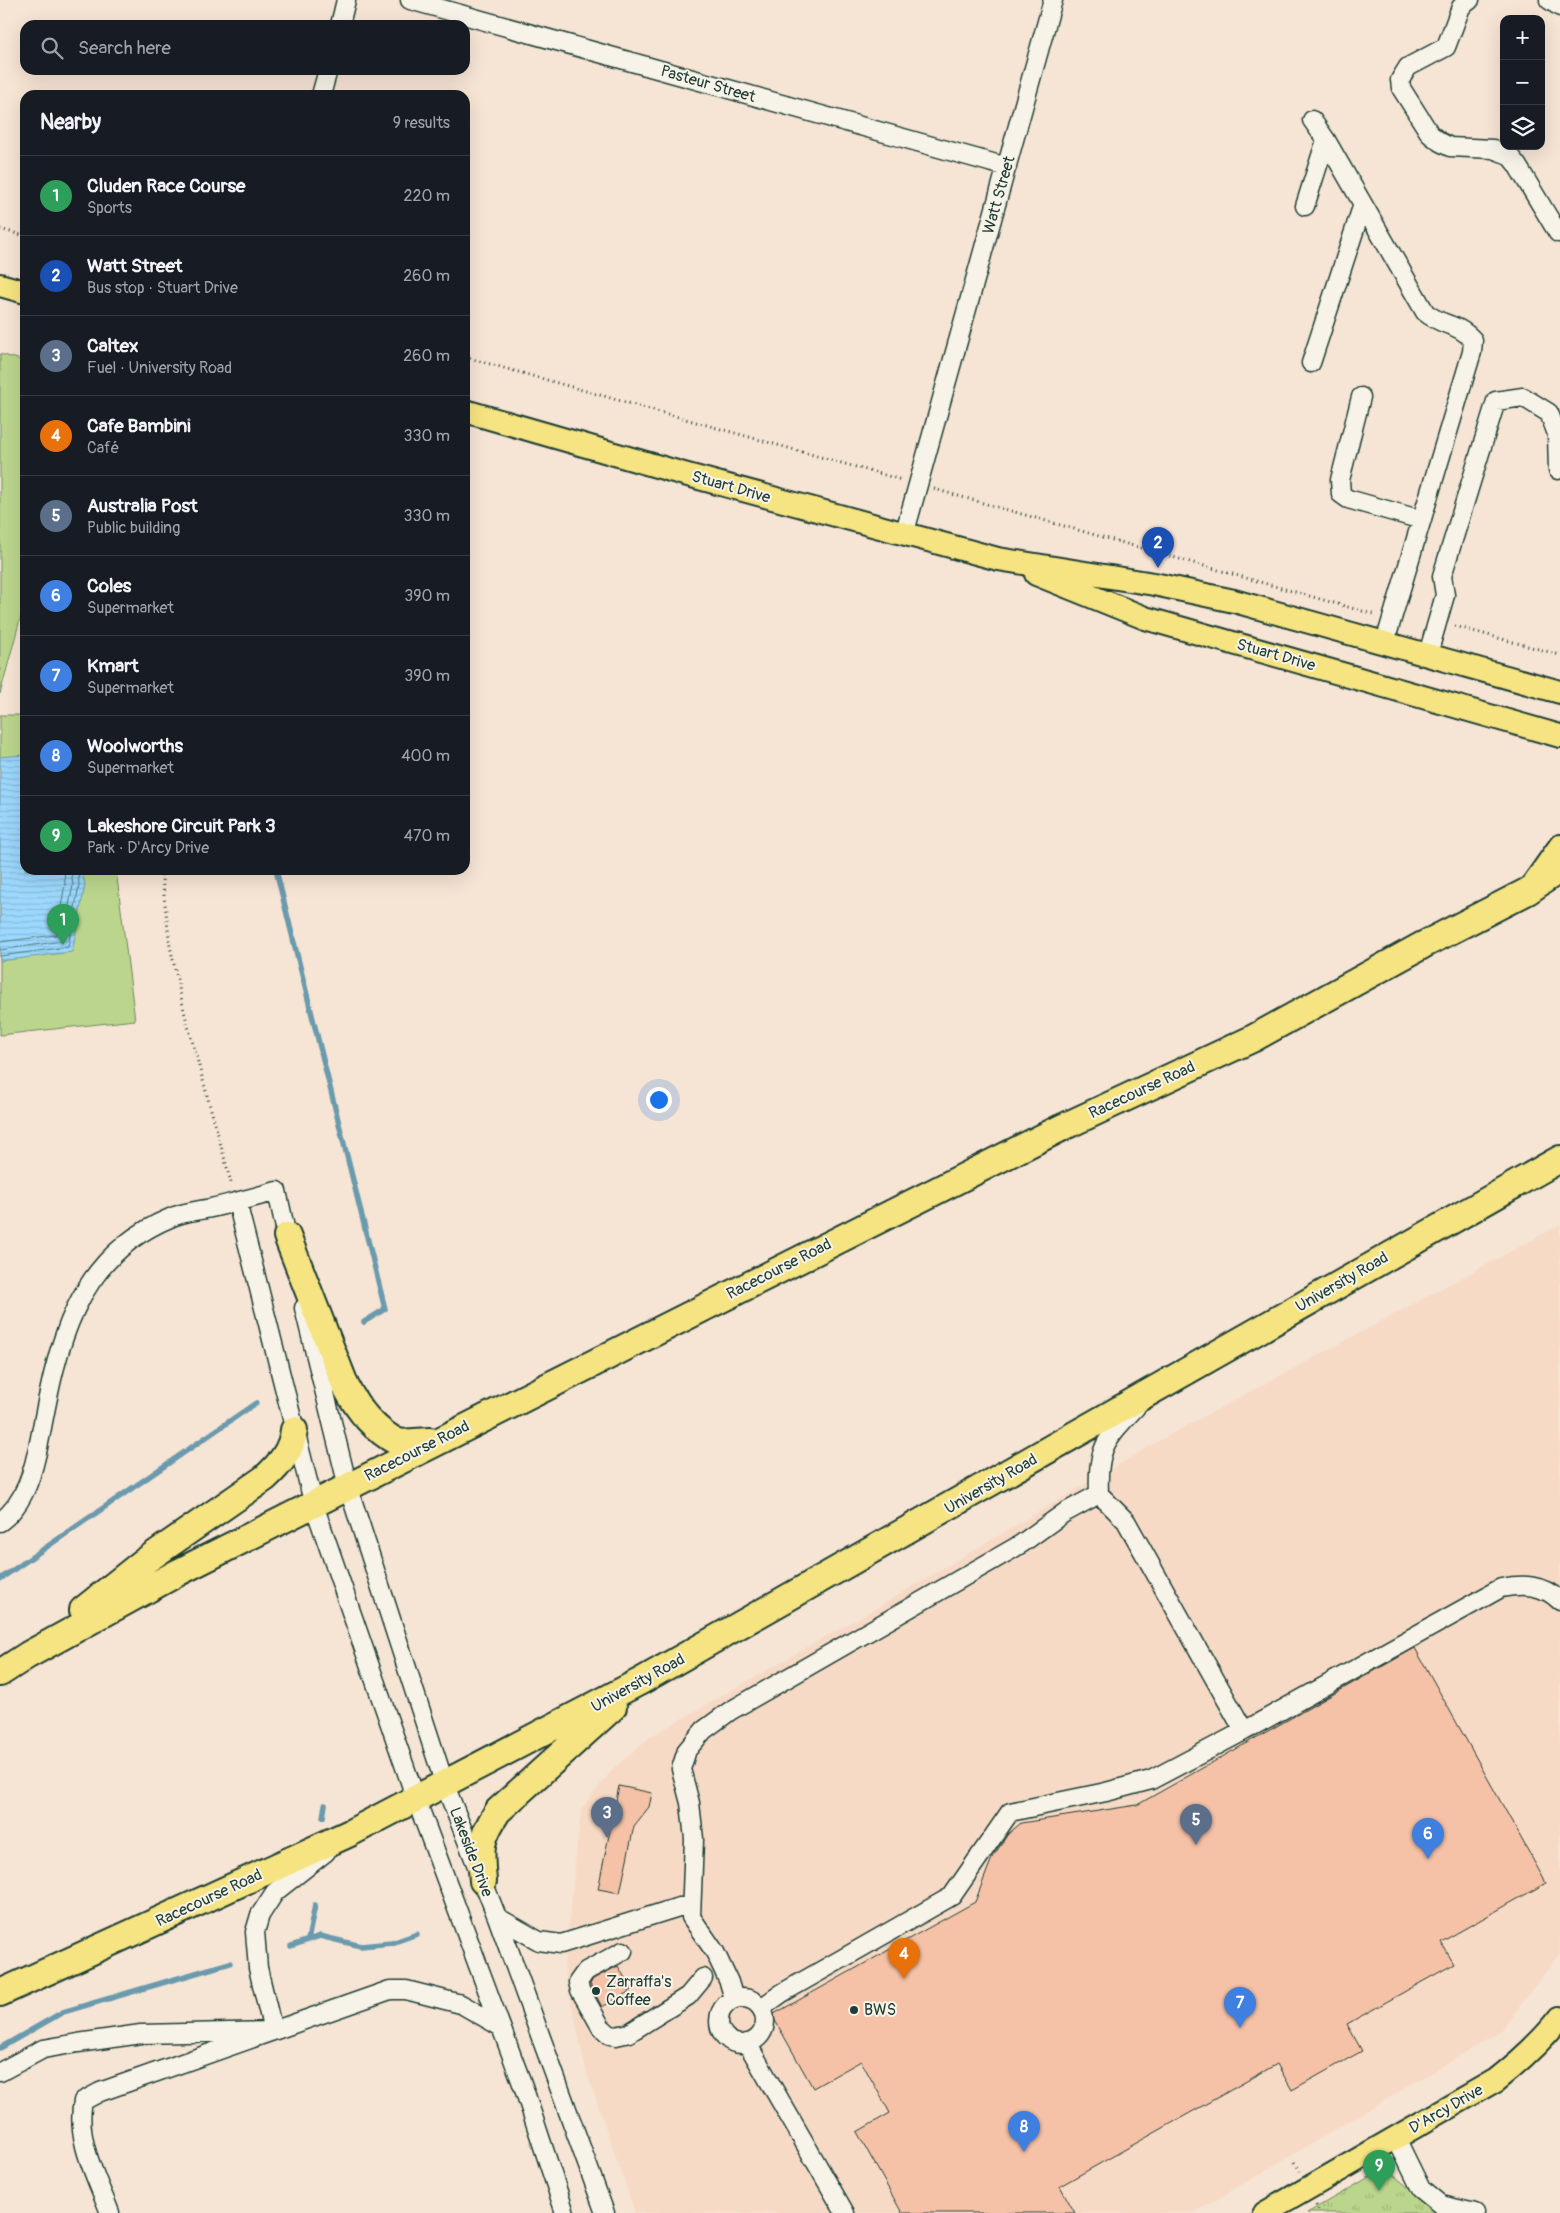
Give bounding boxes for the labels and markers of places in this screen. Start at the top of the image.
pin: 2 [1142,527,1174,568]
pin: 1 [47,904,79,945]
pin: 3 [591,1797,623,1838]
pin: 5 [1180,1804,1212,1845]
pin: 6 [1412,1818,1444,1859]
pin: 4 [888,1938,920,1979]
place label: Zarraffa's Coffee [606,1972,671,2010]
marker: Zarraffa's Coffee [590,1985,602,1997]
pin: 7 [1224,1987,1256,2028]
place label: BWS [864,2000,896,2020]
marker: BWS [848,2004,860,2016]
pin: 8 [1008,2111,1040,2152]
pin: 9 [1363,2150,1395,2191]

